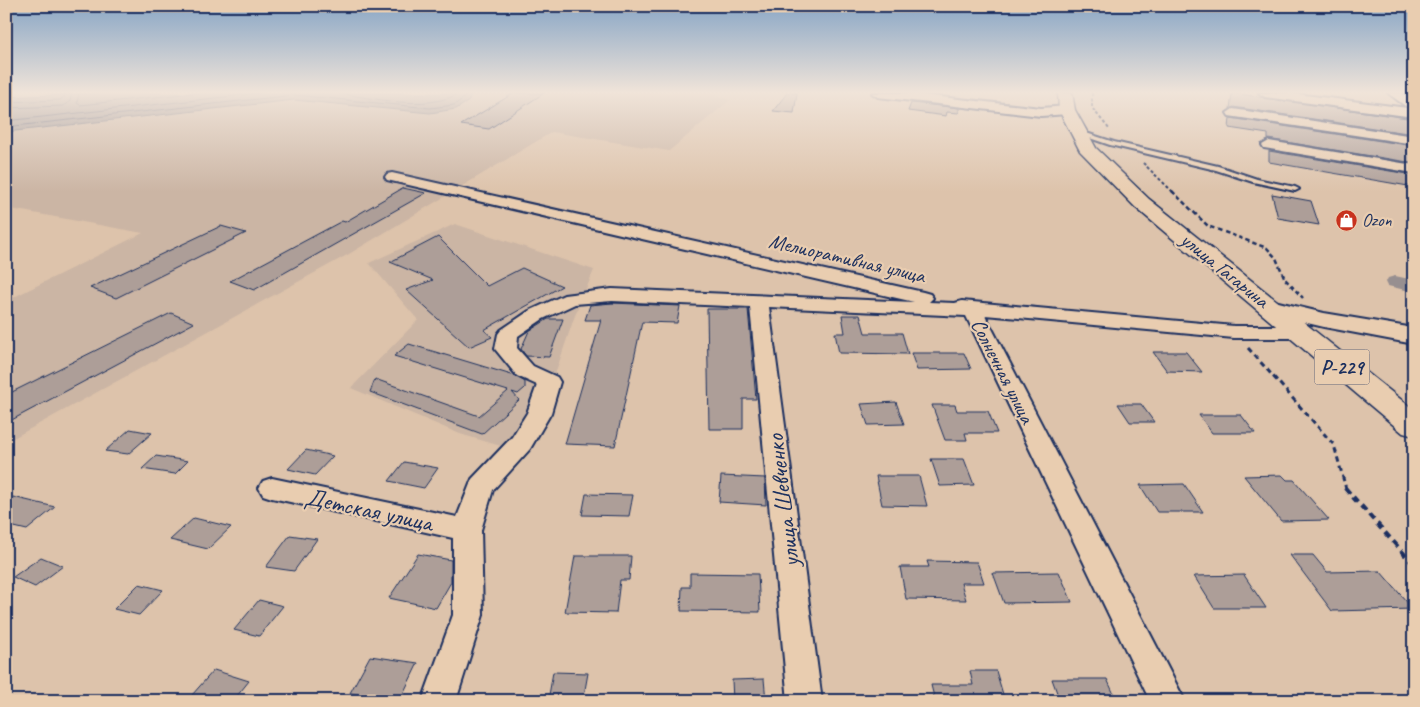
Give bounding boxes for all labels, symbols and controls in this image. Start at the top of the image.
shop icon: Ozon [1334,208,1358,232]
place label: Ozon [1362,209,1392,231]
street label: улица Гагарина [1174,225,1276,315]
street label: Мелиоративная улица [766,227,929,289]
street label: Солнечная улица [965,314,1041,430]
road number: Р-229 [1314,350,1370,384]
street label: улица Шевченко [759,431,807,571]
street label: Детская улица [302,481,438,540]

